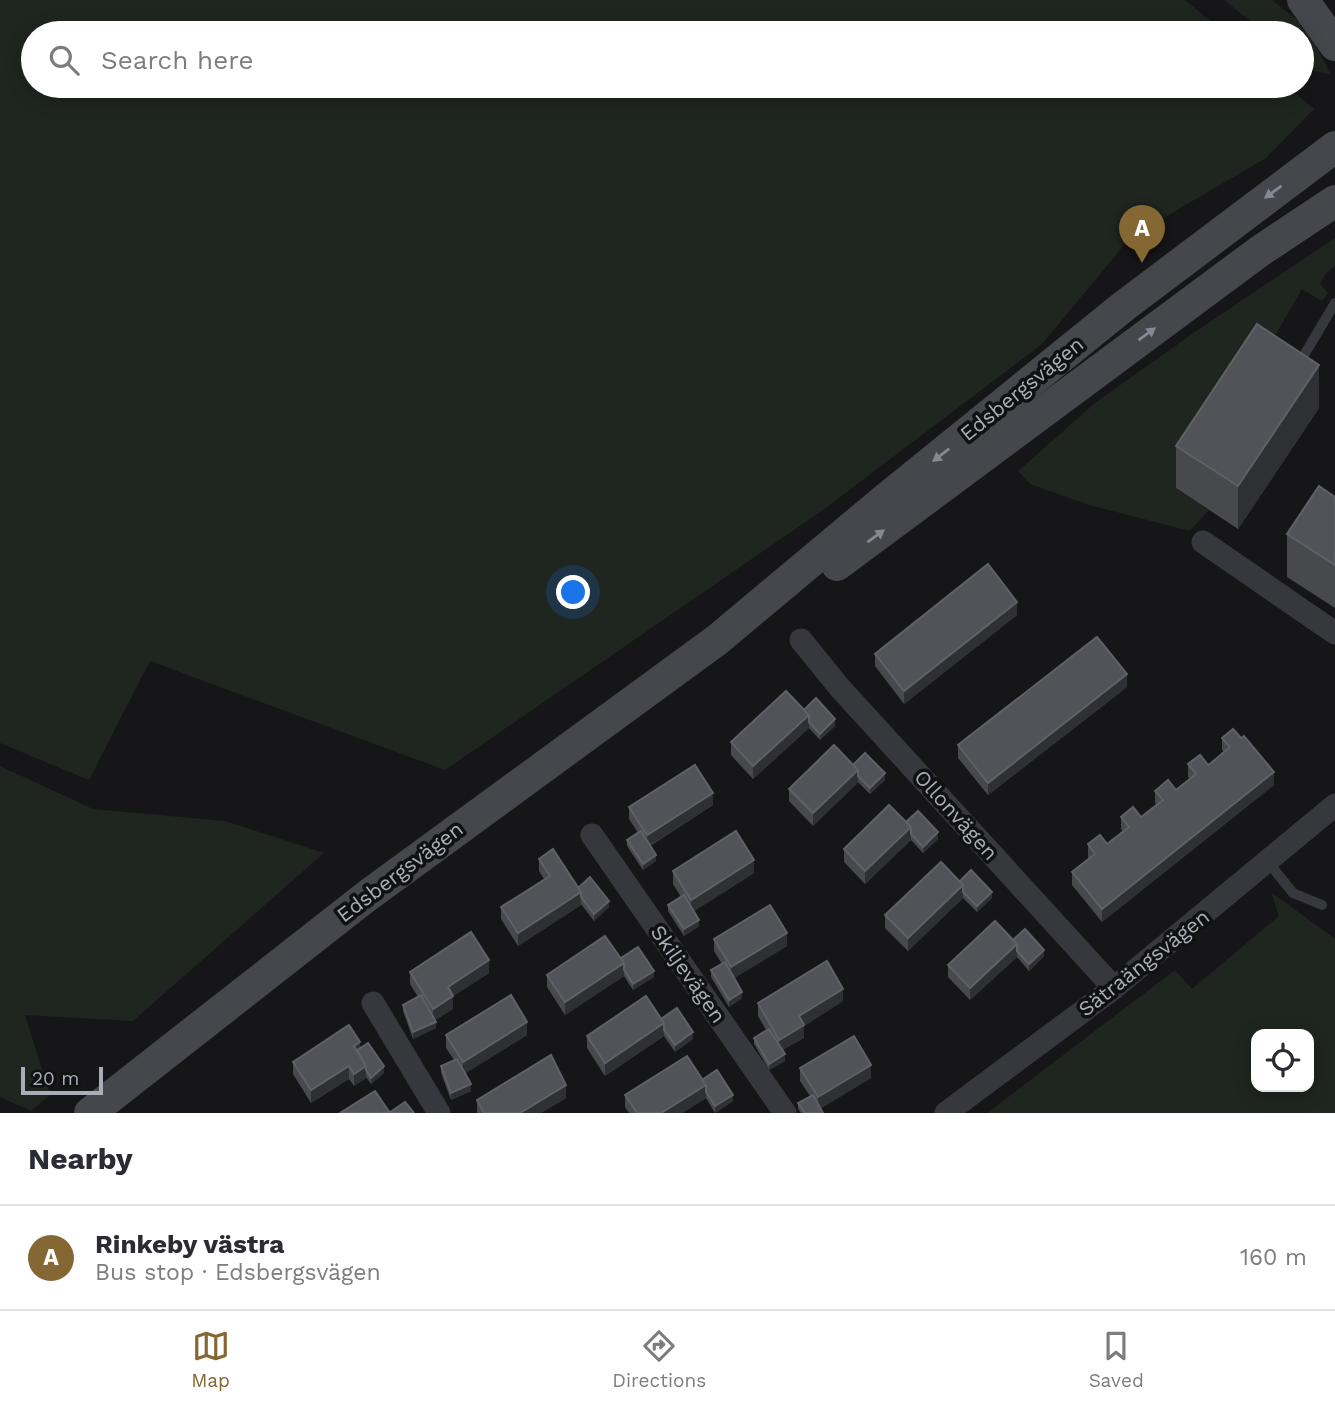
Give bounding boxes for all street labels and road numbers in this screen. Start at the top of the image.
street label: Edsbergsvägen [955,331,1088,446]
street label: Ollonvägen [909,764,1003,865]
street label: Edsbergsvägen [332,816,468,927]
street label: Sätraängsvägen [1073,904,1214,1022]
street label: Skiljevägen [646,920,731,1027]

